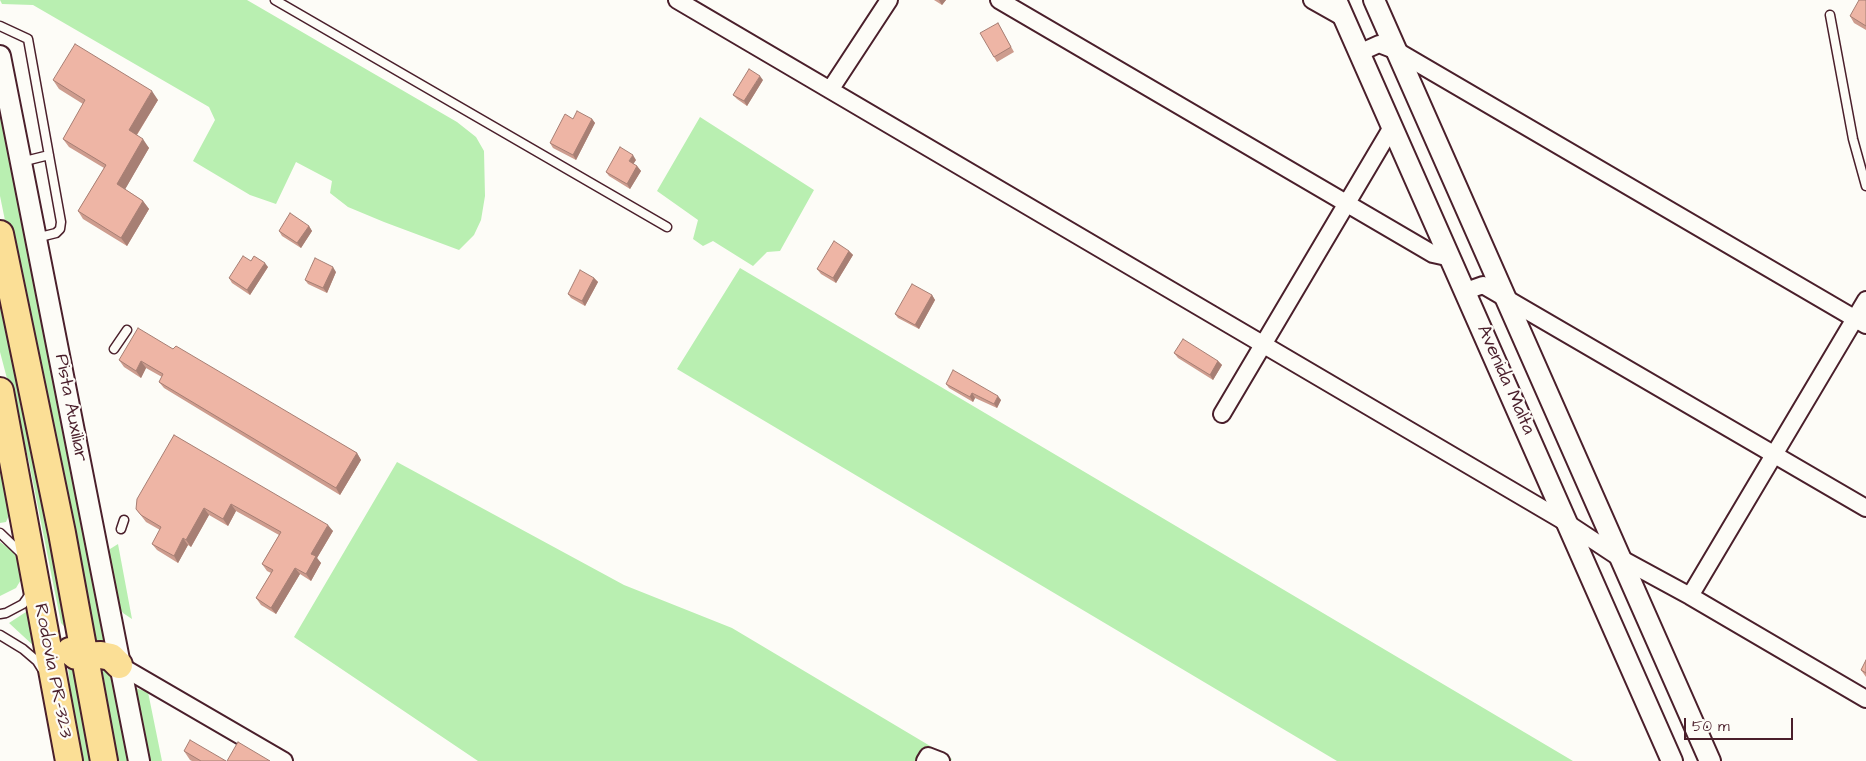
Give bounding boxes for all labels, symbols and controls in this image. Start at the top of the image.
street label: Avenida Malta [1471,322,1539,438]
street label: Pista Auxiliar [48,352,92,464]
street label: Rodovia PR-323 [28,602,76,740]
scale bar [1686,708,1795,740]
text: 50 m [1692,716,1730,737]

